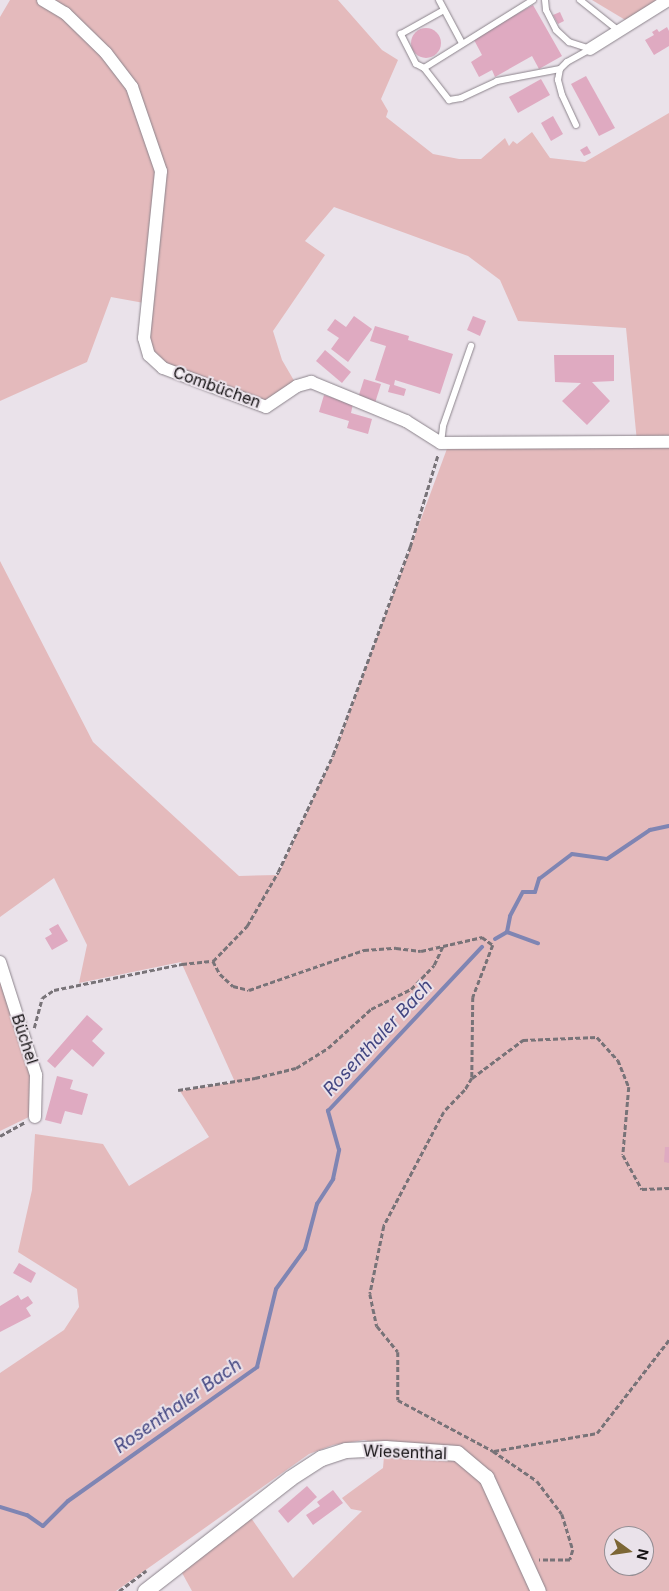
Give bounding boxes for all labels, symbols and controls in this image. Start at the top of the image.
street label: Combüchen [171,362,263,412]
water label: Rosenthaler Bach [319,976,437,1100]
street label: Büchel [8,1011,42,1067]
water label: Rosenthaler Bach [110,1354,246,1458]
street label: Wiesenthal [363,1441,447,1463]
north arrow [604,1526,654,1576]
text: N [634,1547,653,1562]

